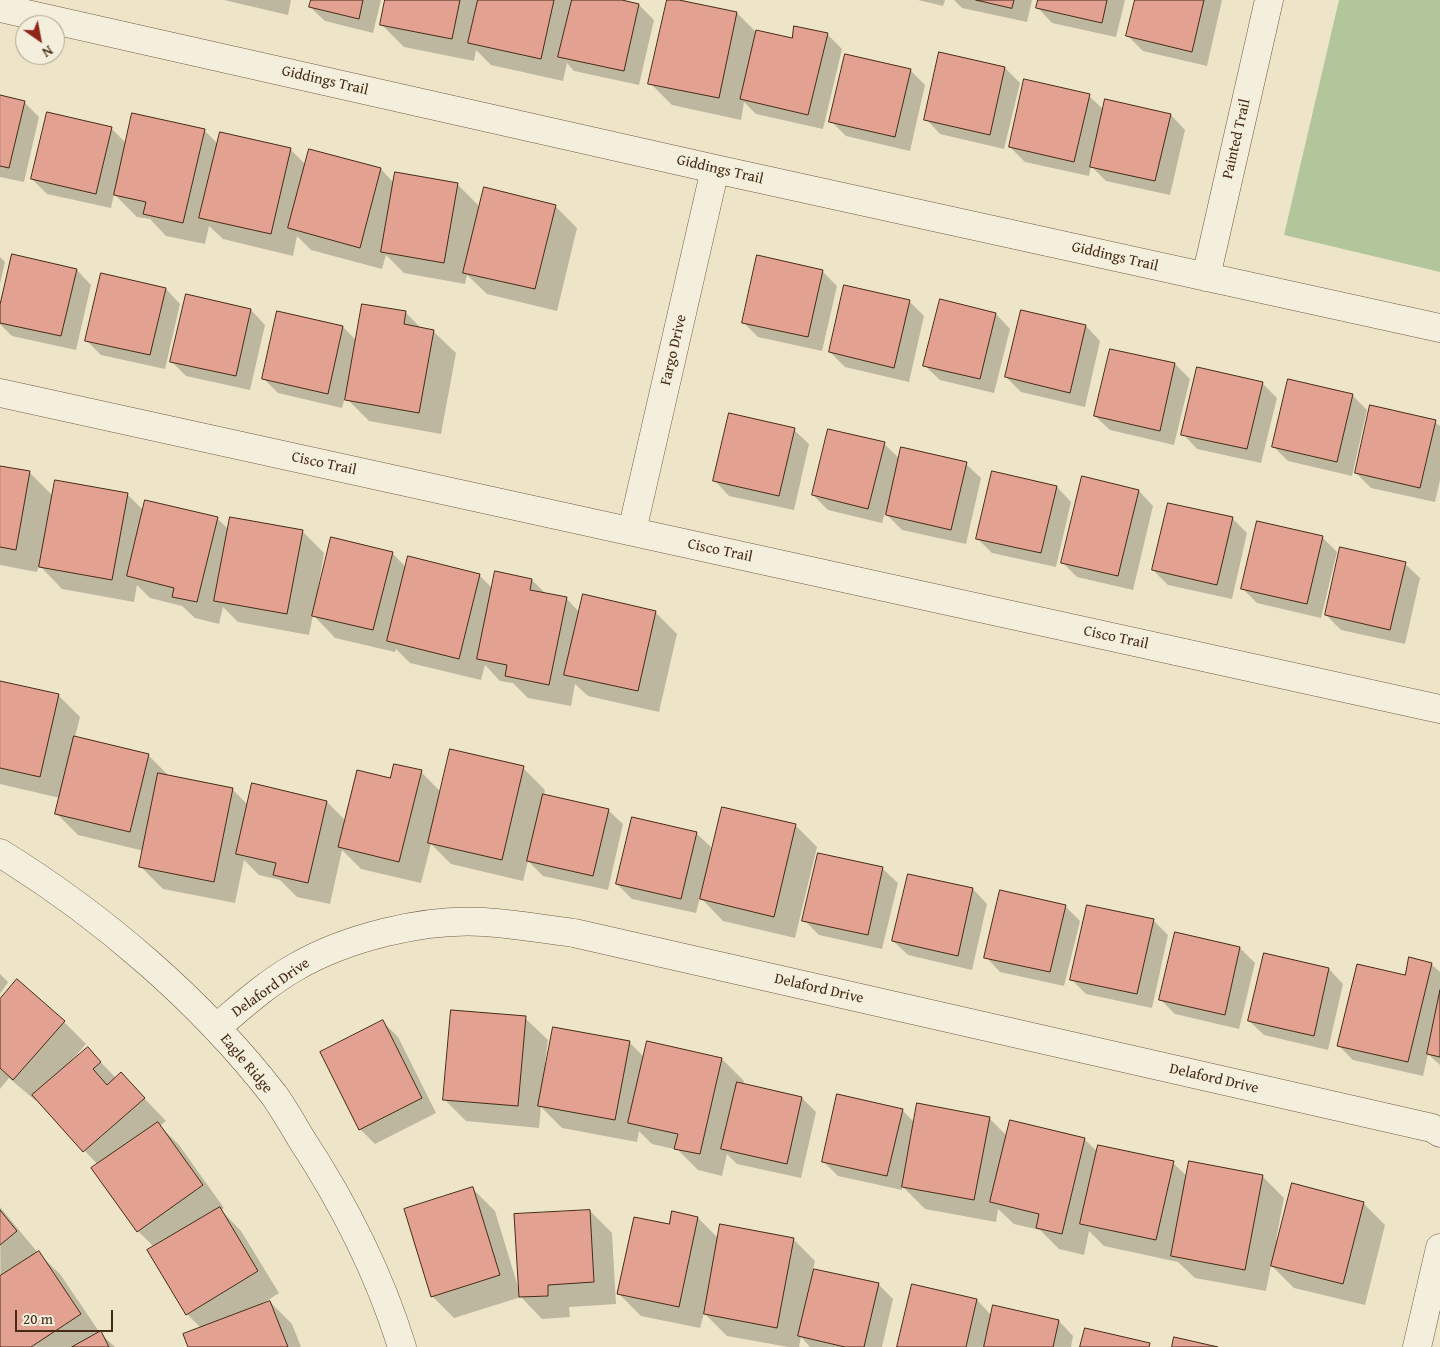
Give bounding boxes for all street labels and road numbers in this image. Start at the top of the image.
street label: Giddings Trail [280,62,370,100]
street label: Painted Trail [1219,97,1255,181]
street label: Giddings Trail [675,151,765,189]
street label: Giddings Trail [1070,238,1160,276]
street label: Fargo Drive [657,313,691,387]
street label: Cisco Trail [290,448,358,480]
street label: Cisco Trail [686,535,754,567]
street label: Cisco Trail [1082,622,1150,654]
street label: Delaford Drive [229,955,313,1021]
street label: Delaford Drive [773,970,865,1008]
street label: Eagle Ridge [216,1031,276,1097]
street label: Delaford Drive [1168,1060,1260,1098]

